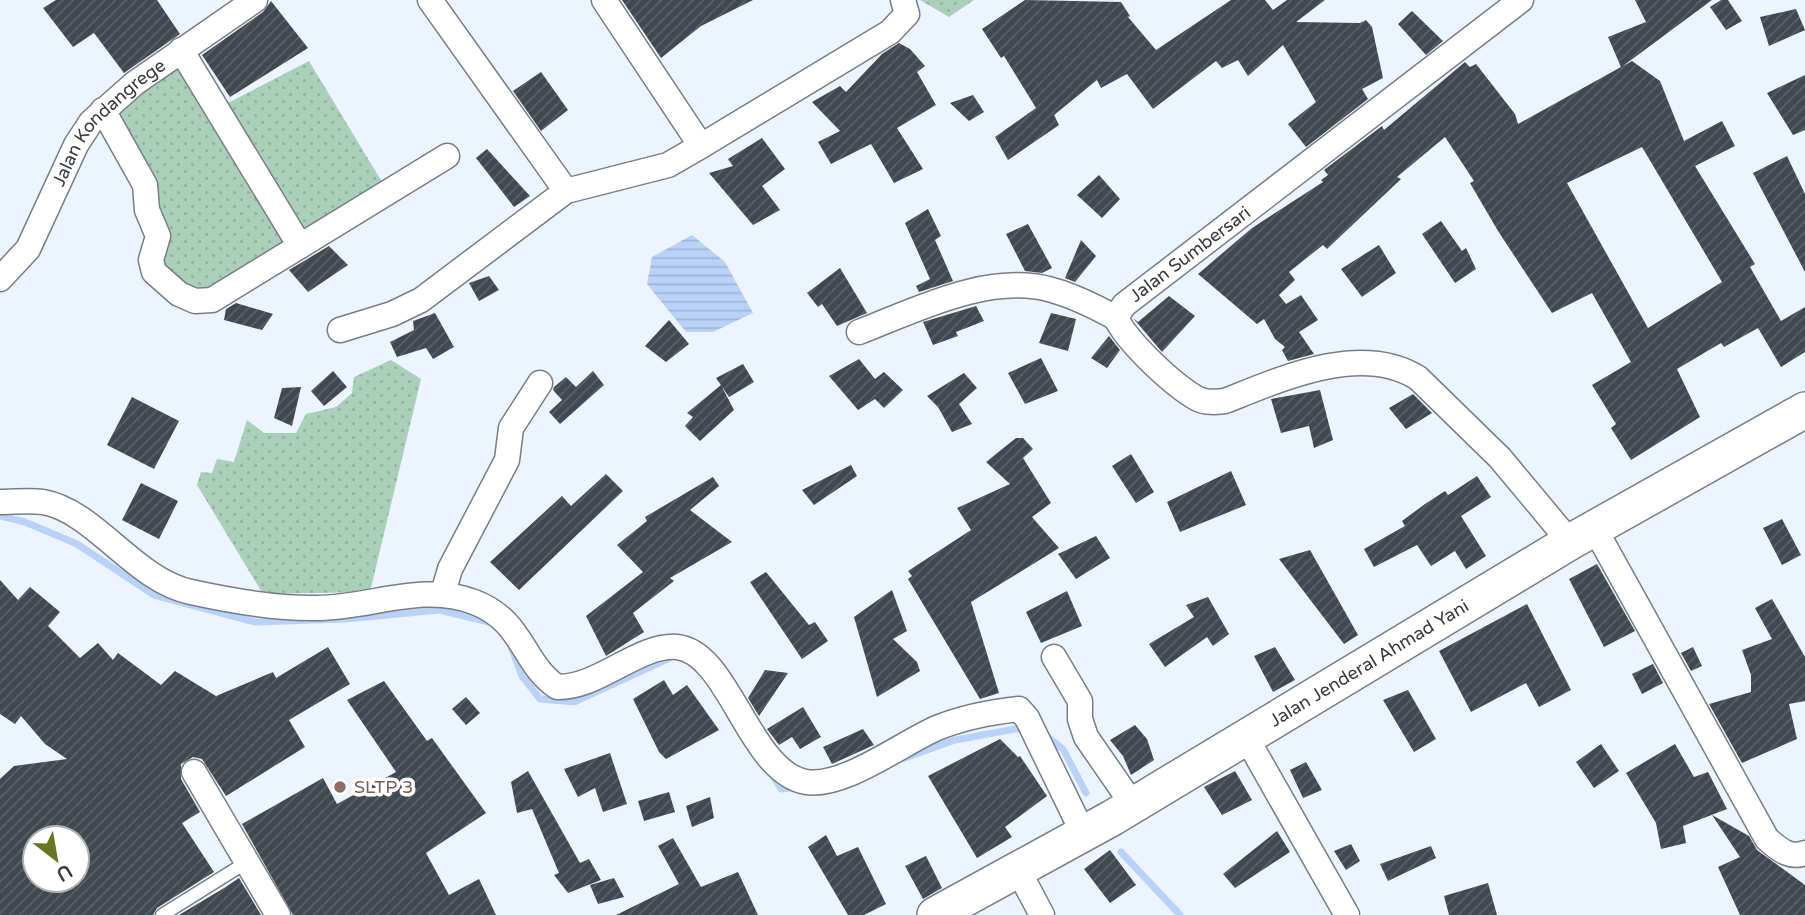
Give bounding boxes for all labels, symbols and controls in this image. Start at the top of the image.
street label: Jalan Kondangrege [48,54,170,190]
street label: Jalan Sumbersari [1125,201,1255,307]
street label: Jalan Jenderal Ahmad Yani [1265,595,1473,732]
place label: SLTP 3 [354,776,413,798]
marker: SLTP 3 [332,779,348,795]
north arrow [21,824,91,894]
text: U [52,860,76,886]

